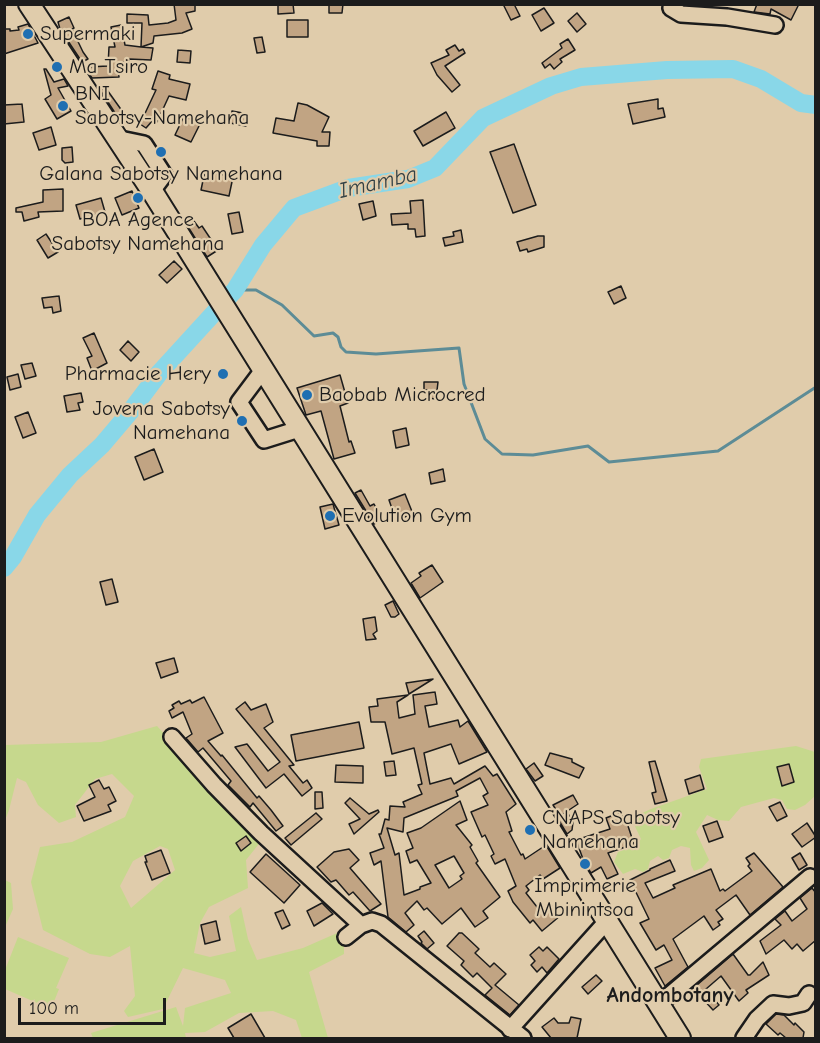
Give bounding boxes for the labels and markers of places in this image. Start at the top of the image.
place label: Supermaki [40,21,135,47]
marker: Supermaki [21,27,35,41]
place label: Ma Tsiro [69,54,148,80]
marker: Ma Tsiro [50,60,64,74]
place label: BNI Sabotsy-Namehana [75,81,249,131]
marker: BNI Sabotsy-Namehana [56,99,70,113]
marker: Galana Sabotsy Namehana [154,145,168,159]
place label: Galana Sabotsy Namehana [39,161,283,187]
marker: BOA Agence Sabotsy Namehana [131,191,145,205]
place label: BOA Agence Sabotsy Namehana [52,207,224,257]
place label: Pharmacie Hery [65,361,211,387]
marker: Pharmacie Hery [216,367,230,381]
place label: Baobab Microcred [319,382,486,408]
marker: Baobab Microcred [300,388,314,402]
place label: Jovena Sabotsy Namehana [92,396,230,446]
marker: Jovena Sabotsy Namehana [235,414,249,428]
place label: Evolution Gym [342,503,472,529]
marker: Evolution Gym [323,509,337,523]
place label: CNAPS Sabotsy Namehana [542,805,680,855]
marker: CNAPS Sabotsy Namehana [523,823,537,837]
marker: Imprimerie Mbinintsoa [578,857,592,871]
place label: Imprimerie Mbinintsoa [534,873,636,923]

